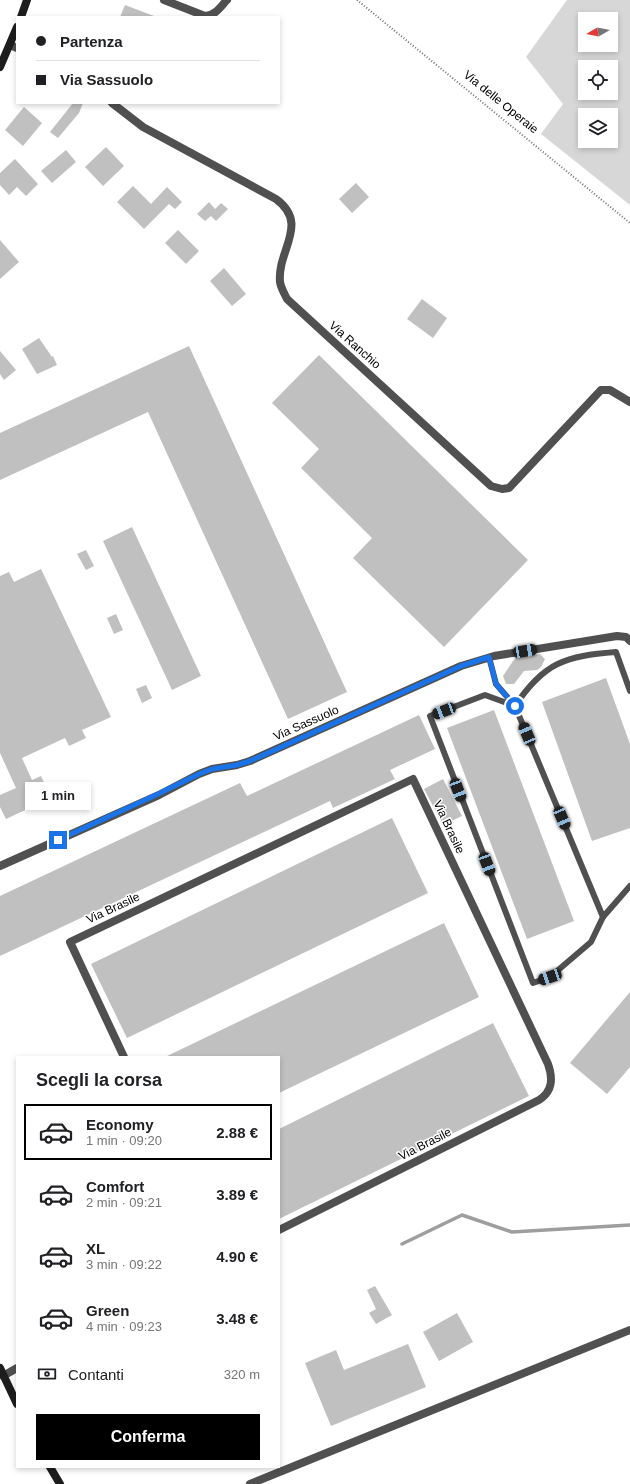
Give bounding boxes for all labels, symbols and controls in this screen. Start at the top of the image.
north arrow [578,12,618,52]
map controls [578,12,618,148]
text: Partenza [60,33,123,50]
button: locate [578,60,618,100]
street label: Via delle Operaie [461,68,541,137]
text: Via Sassuolo [60,71,153,88]
button: layers [578,108,618,148]
street label: Via Ranchio [326,318,384,372]
car [512,643,538,659]
route start [506,697,524,715]
car [431,701,457,721]
street label: Via Sassuolo [271,702,341,744]
car [517,721,537,747]
car [448,777,468,803]
callout: 1 min [25,782,91,810]
text: 1 min [41,788,75,803]
street label: Via Brasile [431,798,468,856]
car [552,805,572,831]
route end [49,831,67,849]
car [477,851,497,877]
street label: Via Brasile [84,889,142,926]
car [537,967,563,987]
text: Scegli la corsa [36,1070,162,1090]
icon: car [38,1114,74,1150]
text: Economy [86,1116,154,1133]
text: 2.88 € [216,1124,258,1141]
street label: Via Brasile [396,1125,454,1163]
text: 1 min · 09:20 [86,1133,162,1148]
icon: car [38,1176,74,1212]
text: Comfort [86,1178,144,1195]
text: 3.89 € [216,1186,258,1203]
text: 2 min · 09:21 [86,1195,162,1210]
icon: car [38,1238,74,1274]
text: XL [86,1240,105,1257]
text: 4.90 € [216,1248,258,1265]
text: 3 min · 09:22 [86,1257,162,1272]
icon: car [38,1300,74,1336]
text: Green [86,1302,129,1319]
text: 3.48 € [216,1310,258,1327]
text: 4 min · 09:23 [86,1319,162,1334]
icon: cash [36,1363,58,1385]
text: Contanti [68,1366,124,1383]
text: 320 m [224,1367,260,1382]
button: Conferma [36,1414,260,1460]

